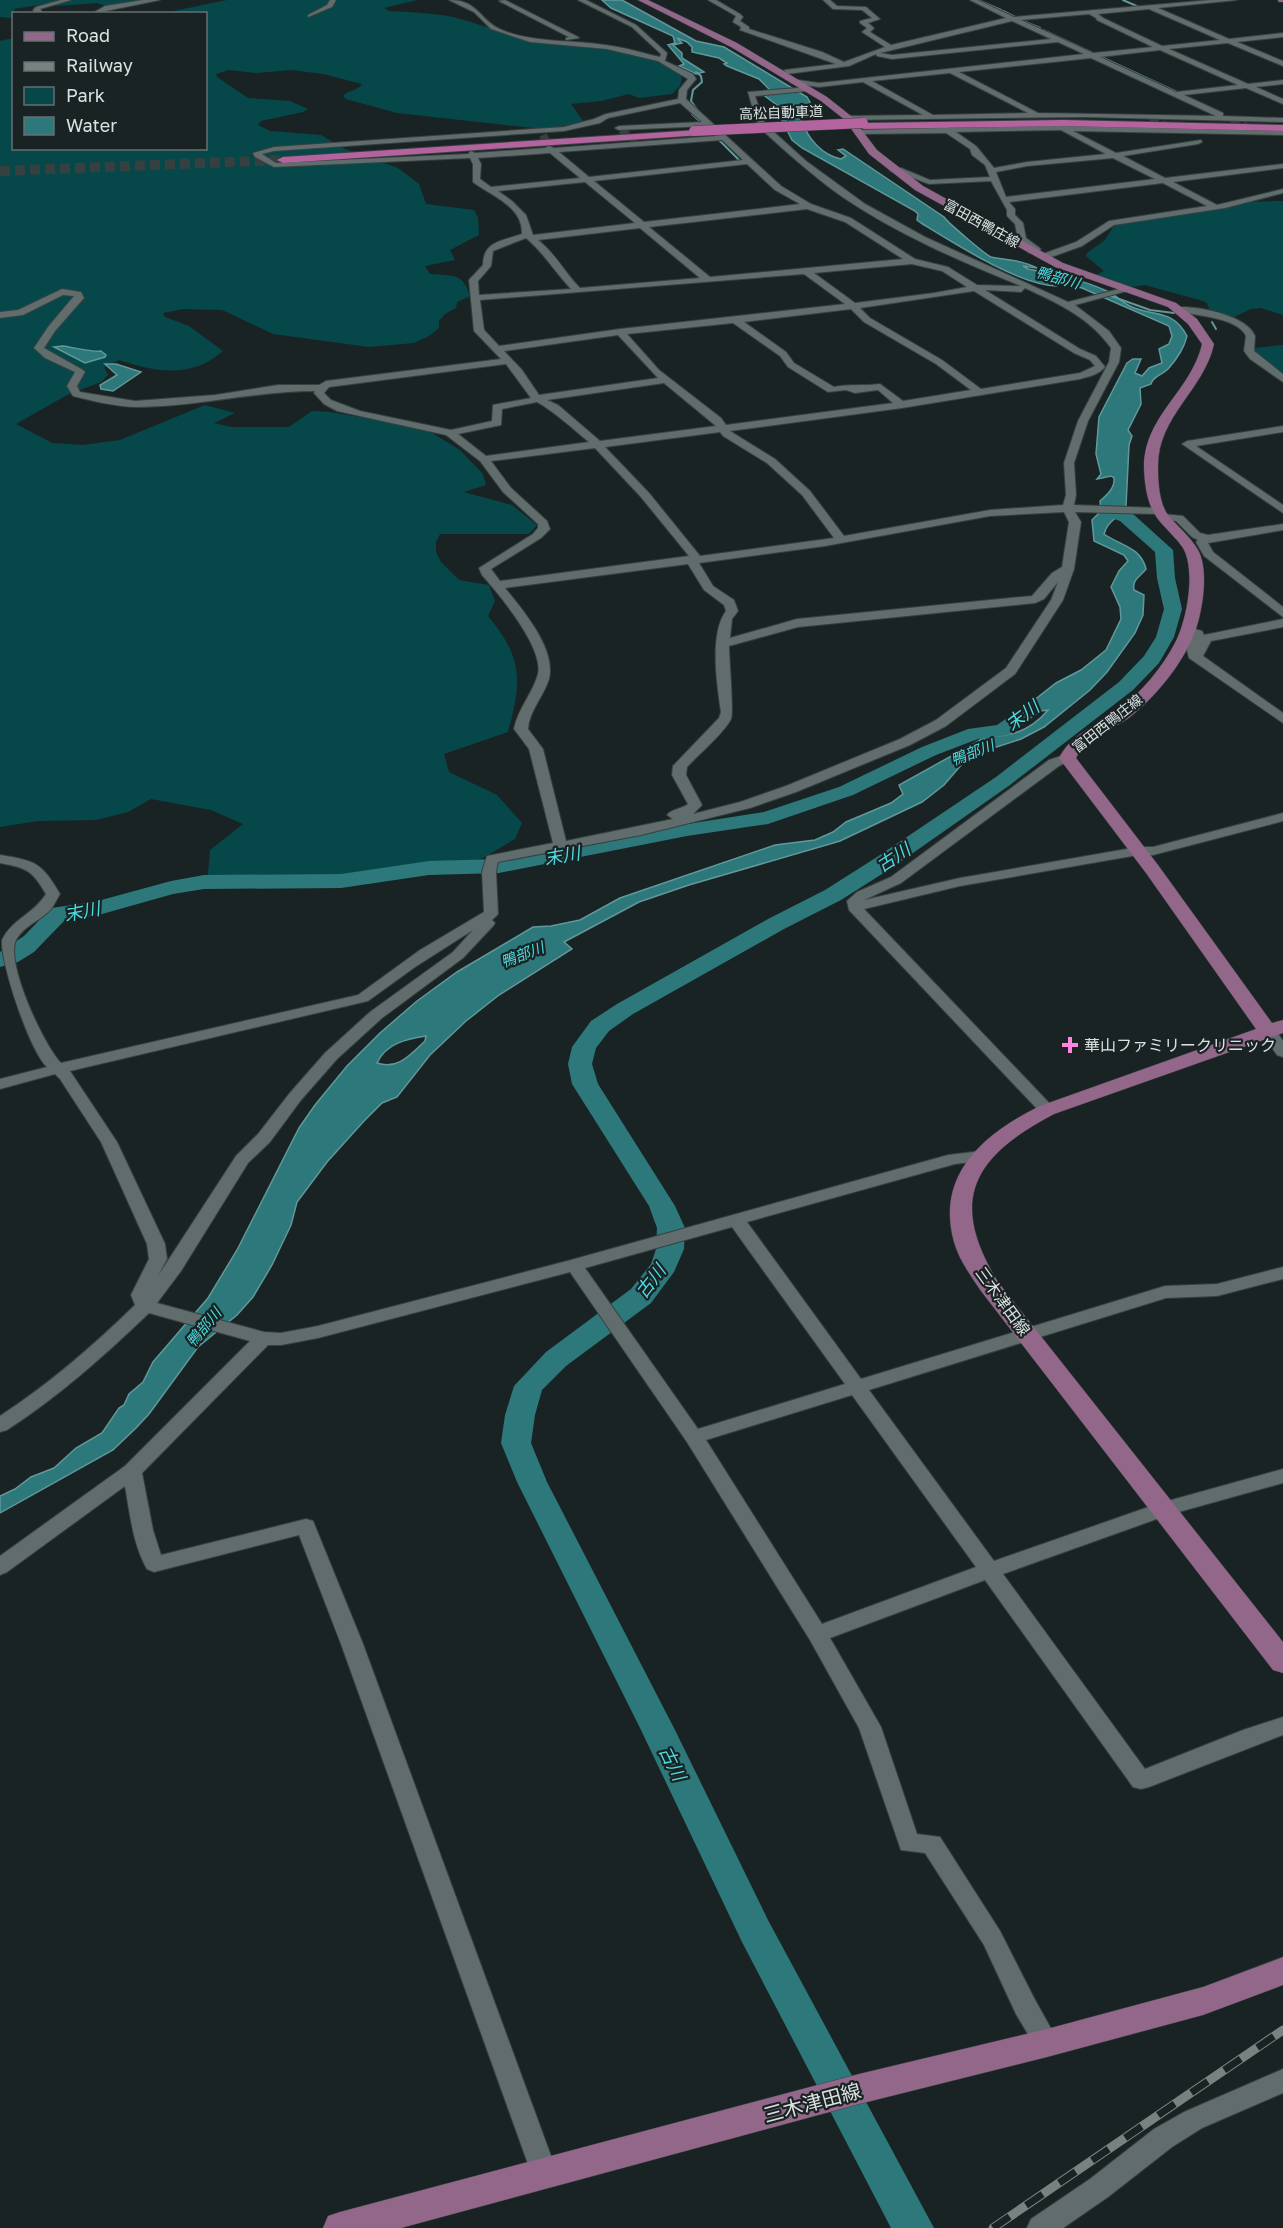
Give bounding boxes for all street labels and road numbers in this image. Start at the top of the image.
street label: 高松自動車道 [739,102,823,122]
street label: 富田西鴨庄線 [941,195,1023,251]
street label: 富田西鴨庄線 [1069,690,1145,756]
street label: 三木津田線 [971,1263,1035,1339]
street label: 三木津田線 [761,2077,863,2127]

